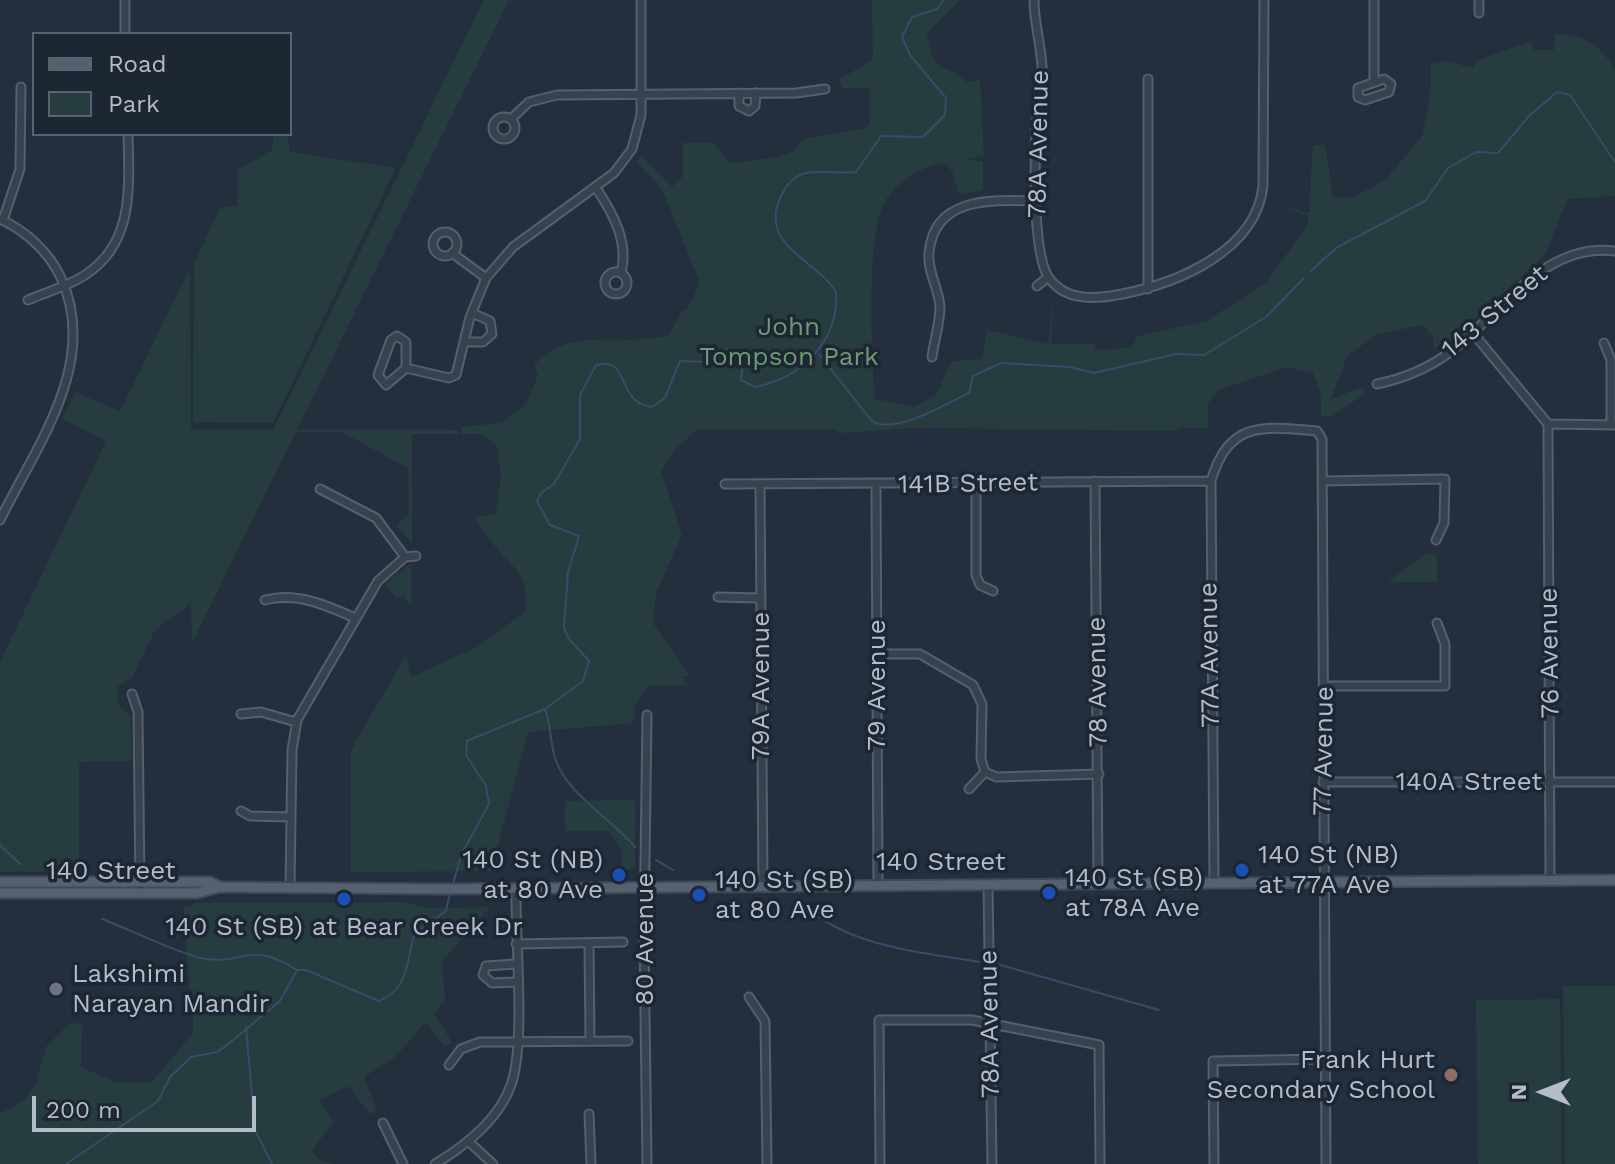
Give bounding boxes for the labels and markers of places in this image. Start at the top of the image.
place label: 140 St (NB) at 77A Ave [1258,839,1399,900]
place label: 140 St (NB) at 80 Ave [462,844,603,906]
marker: 140 St (NB) at 77A Ave [1233,861,1251,879]
place label: 140 St (SB) at 78A Ave [1065,862,1203,924]
place label: 140 St (SB) at 80 Ave [715,864,853,926]
marker: 140 St (NB) at 80 Ave [610,866,628,884]
marker: 140 St (SB) at 78A Ave [1040,884,1058,902]
marker: 140 St (SB) at 80 Ave [690,886,708,904]
marker: 140 St (SB) at Bear Creek Dr [335,890,353,908]
place label: 140 St (SB) at Bear Creek Dr [165,911,523,943]
place label: Lakshimi Narayan Mandir [72,958,269,1020]
marker: Lakshimi Narayan Mandir [47,980,65,998]
place label: Frank Hurt Secondary School [1207,1044,1435,1106]
marker: Frank Hurt Secondary School [1442,1066,1460,1084]

